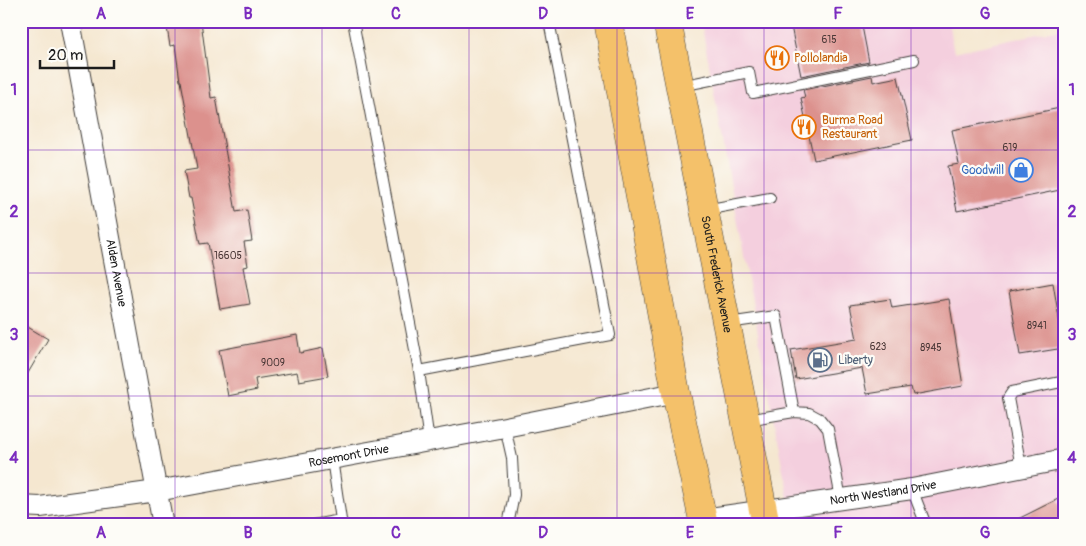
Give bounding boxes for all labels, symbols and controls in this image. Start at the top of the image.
text: A [96,4,107,24]
text: B [243,4,253,24]
text: C [391,4,401,24]
text: D [538,4,548,24]
text: E [686,4,695,24]
text: F [833,4,843,24]
text: G [980,4,991,24]
house number: 615 [821,34,837,46]
scale bar [40,38,114,70]
restaurant icon: Pollolandia [764,45,790,71]
text: 20 m [48,46,83,65]
place label: Pollolandia [794,51,848,66]
text: 1 [11,80,17,100]
text: 1 [1069,80,1075,100]
place label: Burma Road Restaurant [822,113,883,142]
restaurant icon: Burma Road Restaurant [791,114,817,140]
house number: 619 [1003,142,1017,154]
shop icon: Goodwill [1008,157,1034,183]
place label: Goodwill [961,163,1004,178]
text: 2 [10,202,19,222]
text: 2 [1068,202,1077,222]
street label: South Frederick Avenue [697,215,735,334]
street label: Alden Avenue [102,238,130,308]
house number: 16605 [214,250,242,262]
house number: 8941 [1027,320,1047,332]
text: 3 [10,325,19,345]
text: 3 [1068,325,1077,345]
house number: 623 [870,341,887,353]
house number: 8945 [920,342,942,354]
fuel station icon: Liberty [807,347,833,373]
place label: Liberty [838,353,873,368]
house number: 9009 [261,357,285,369]
street label: Rosemont Drive [307,441,390,471]
text: 4 [9,448,19,468]
text: 4 [1067,448,1077,468]
street label: North Westland Drive [829,477,938,509]
text: A [96,523,107,543]
text: B [243,523,253,543]
text: C [391,523,401,543]
text: D [538,523,548,543]
text: E [686,523,695,543]
text: F [833,523,843,543]
text: G [980,523,991,543]

